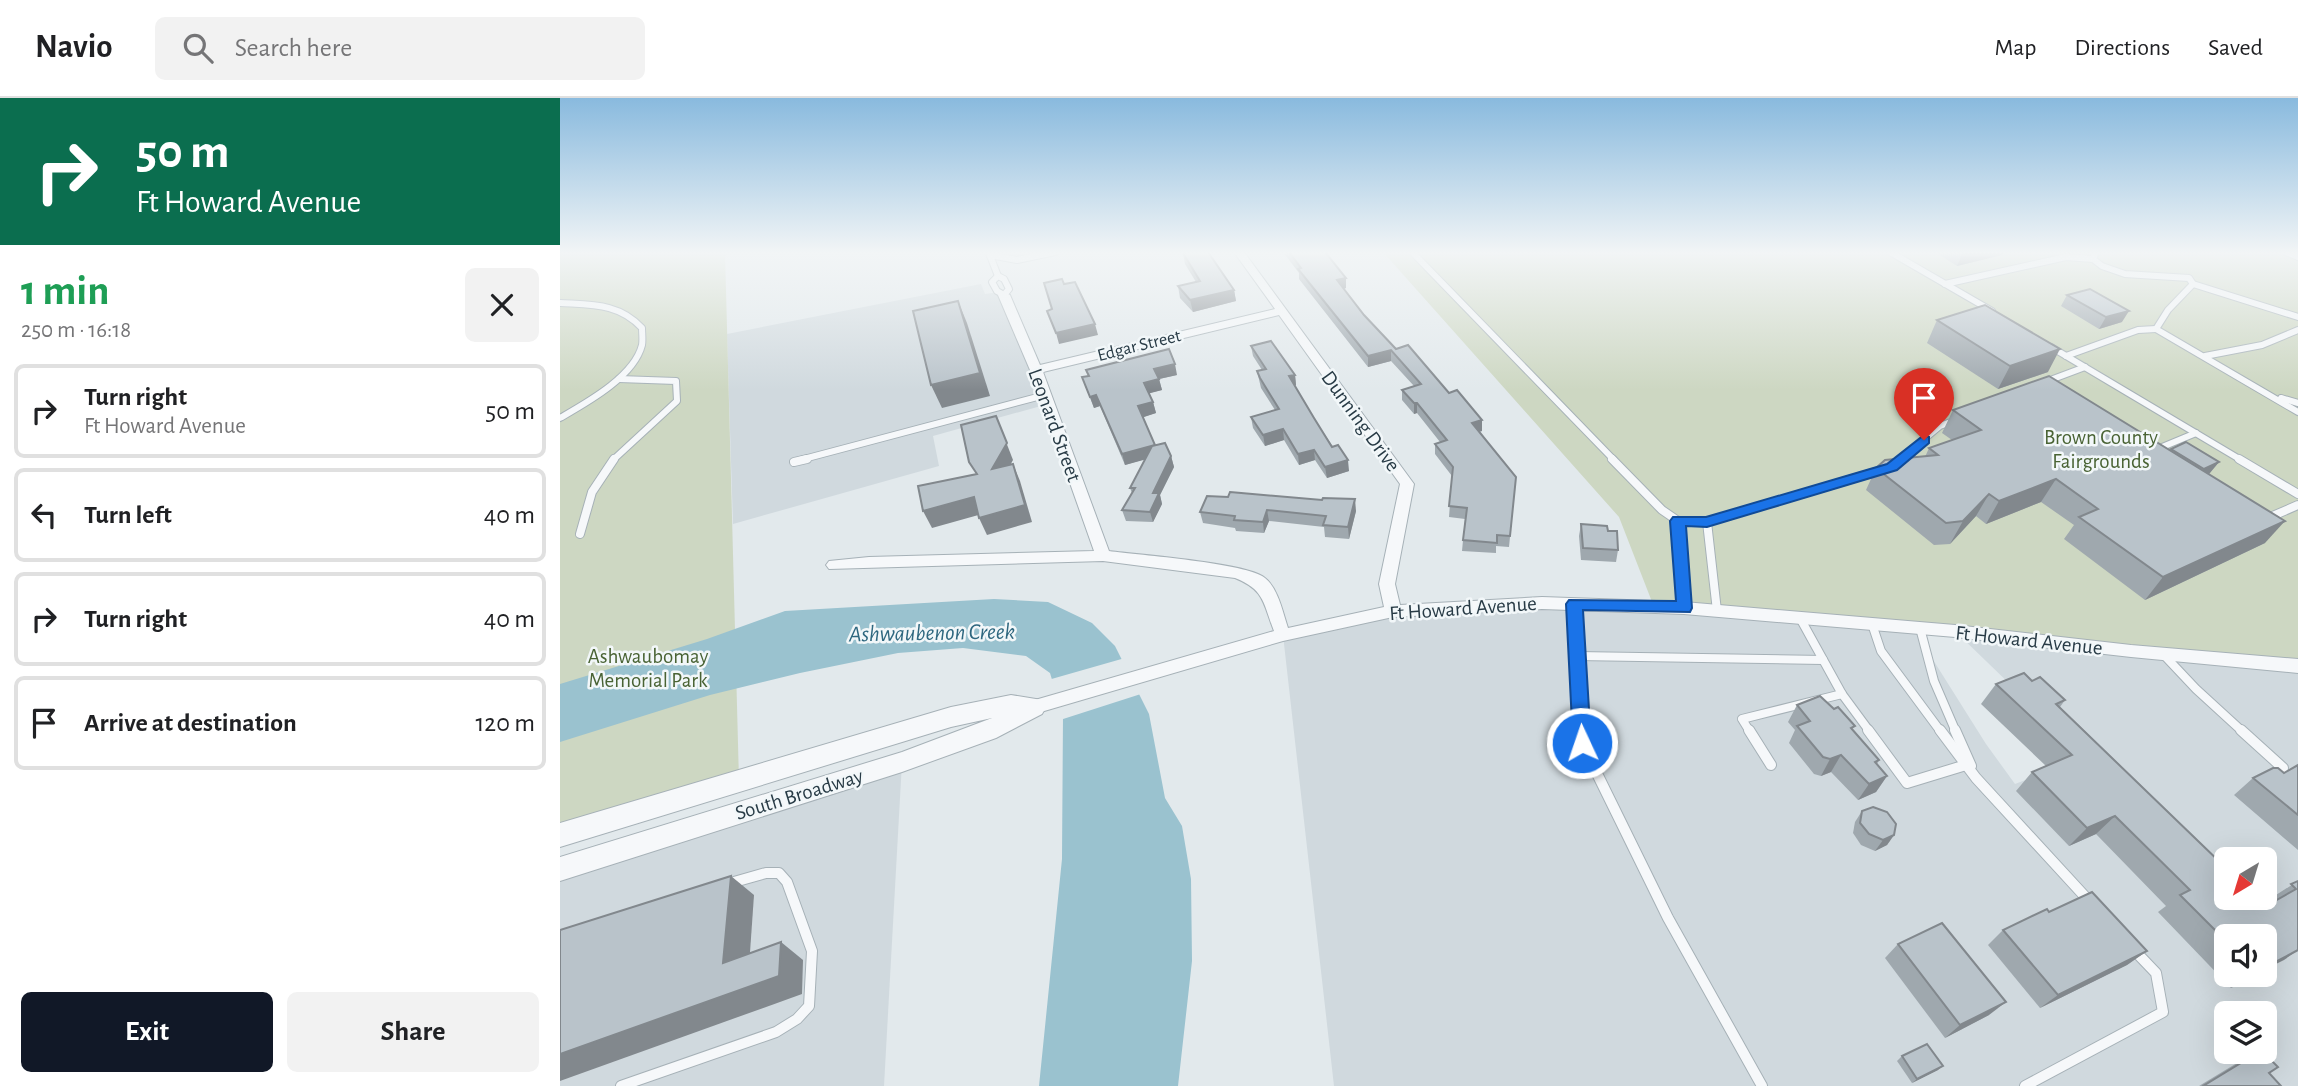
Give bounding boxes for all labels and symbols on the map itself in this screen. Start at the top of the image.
street label: Edgar Street [1096,327,1183,365]
street label: Leonard Street [1024,366,1085,485]
street label: Dunning Drive [1317,367,1404,476]
pin [1894,368,1954,440]
park label: Brown County Fairgrounds [2044,427,2158,472]
street label: Ft Howard Avenue [1389,593,1538,624]
water label: Ashwaubenon Creek [848,621,1016,646]
street label: Ft Howard Avenue [1954,622,2104,659]
park label: Ashwaubomay Memorial Park [588,646,708,691]
position arrow [1545,706,1619,780]
street label: South Broadway [733,765,866,824]
north arrow [2214,847,2277,910]

